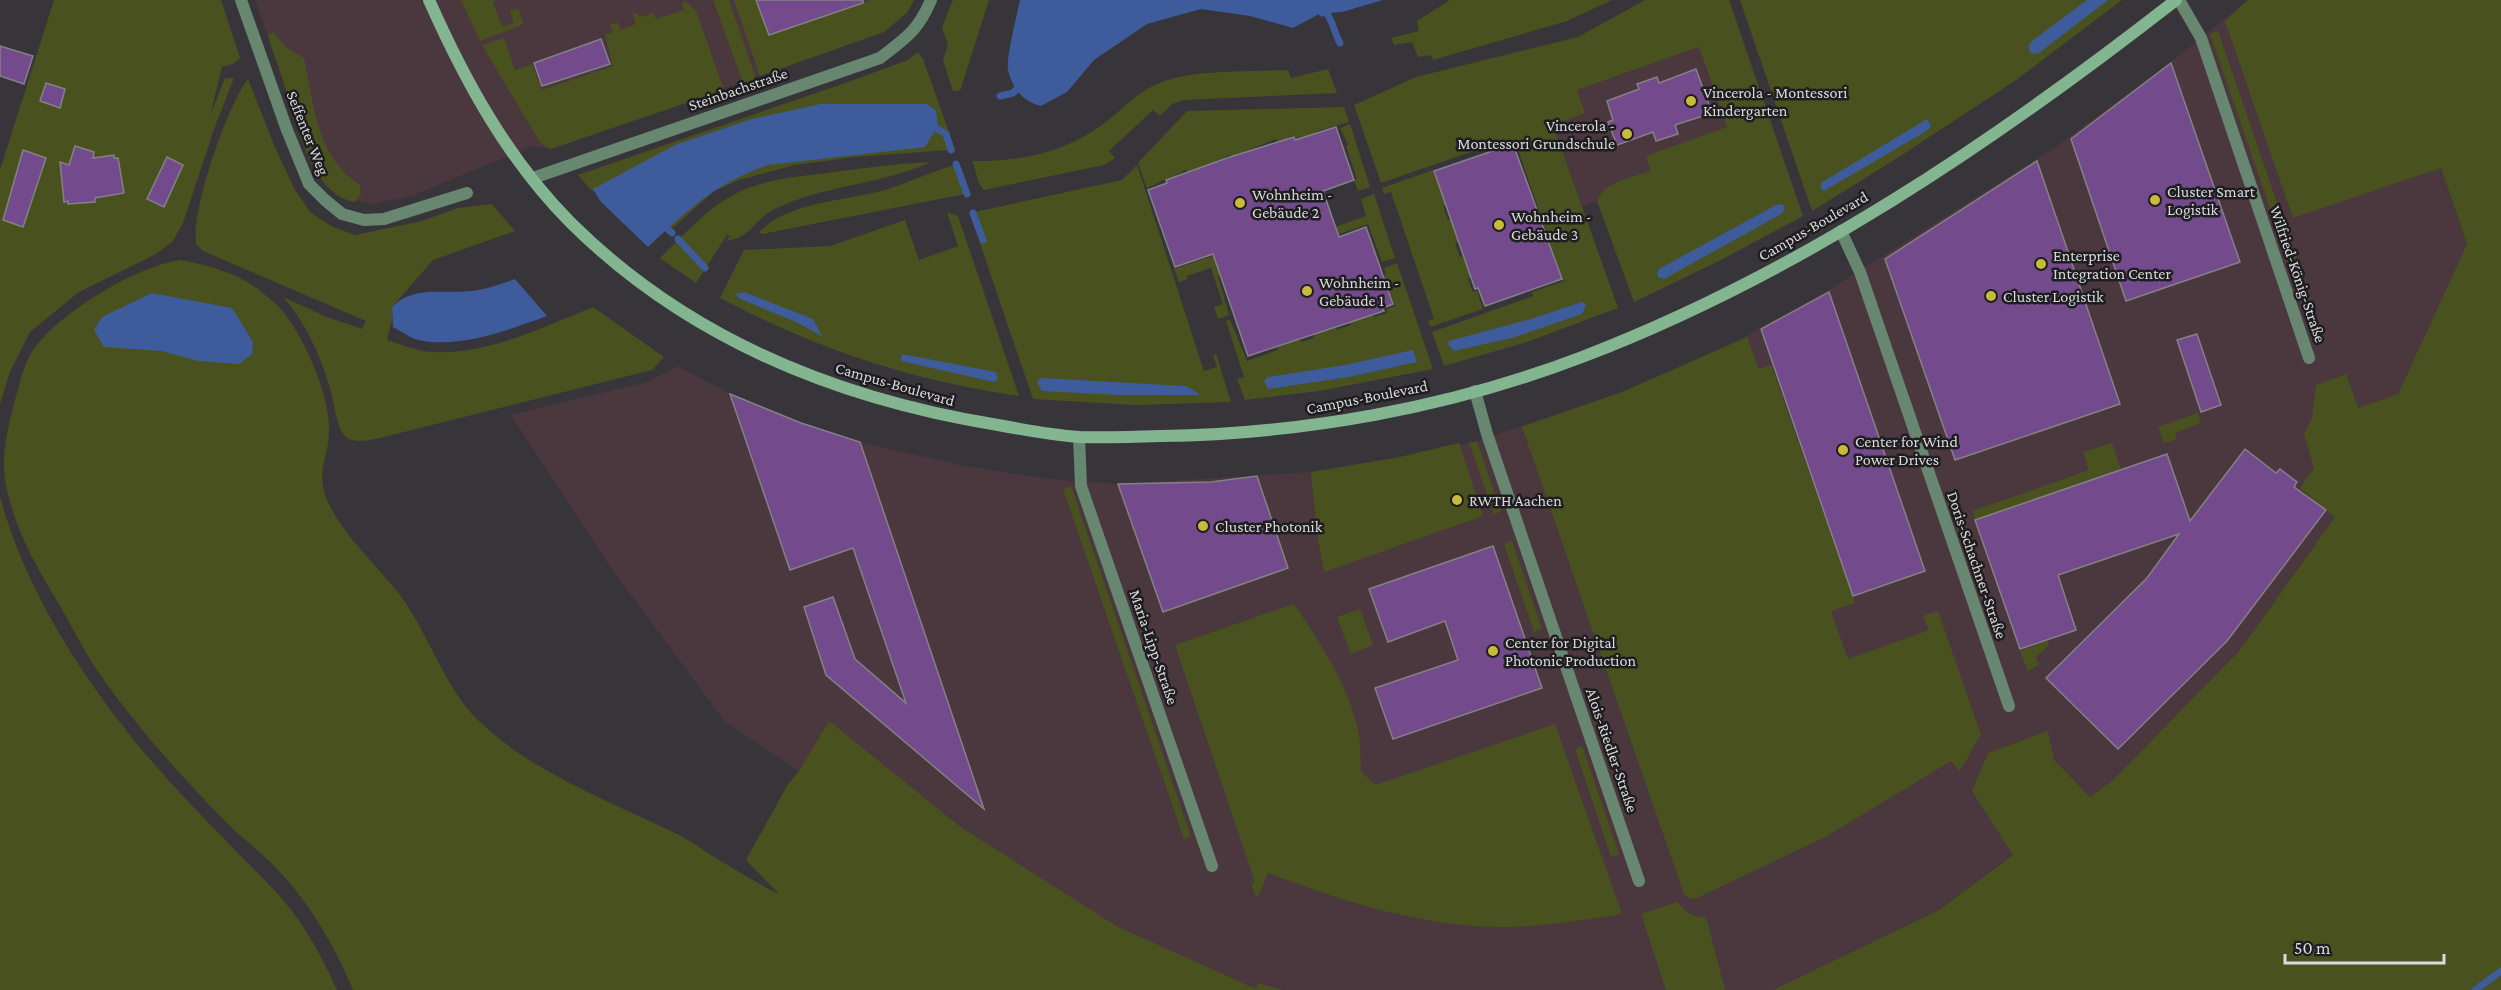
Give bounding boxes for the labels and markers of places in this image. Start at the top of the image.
place label: Vincerola - Montessori Kindergarten [1703,84,1847,120]
marker: Vincerola - Montessori Kindergarten [1684,94,1698,108]
place label: Vincerola - Montessori Grundschule [1457,117,1615,152]
marker: Vincerola - Montessori Grundschule [1620,127,1634,141]
place label: Cluster Smart Logistik [2167,183,2256,219]
place label: Wohnheim - Gebäude 2 [1252,186,1333,221]
marker: Cluster Smart Logistik [2148,193,2162,207]
marker: Wohnheim - Gebäude 2 [1233,196,1247,210]
place label: Wohnheim - Gebäude 3 [1511,208,1592,243]
marker: Wohnheim - Gebäude 3 [1492,218,1506,232]
place label: Enterprise Integration Center [2053,247,2171,283]
marker: Enterprise Integration Center [2034,257,2048,271]
place label: Wohnheim - Gebäude 1 [1319,274,1400,309]
marker: Wohnheim - Gebäude 1 [1300,284,1314,298]
place label: Cluster Logistik [2003,288,2104,306]
marker: Cluster Logistik [1984,289,1998,303]
place label: Center for Wind Power Drives [1855,433,1958,468]
marker: Center for Wind Power Drives [1836,443,1850,457]
place label: RWTH Aachen [1469,492,1562,509]
marker: RWTH Aachen [1450,493,1464,507]
place label: Cluster Photonik [1215,518,1323,535]
marker: Cluster Photonik [1196,519,1210,533]
place label: Center for Digital Photonic Production [1505,634,1636,669]
marker: Center for Digital Photonic Production [1486,644,1500,658]

